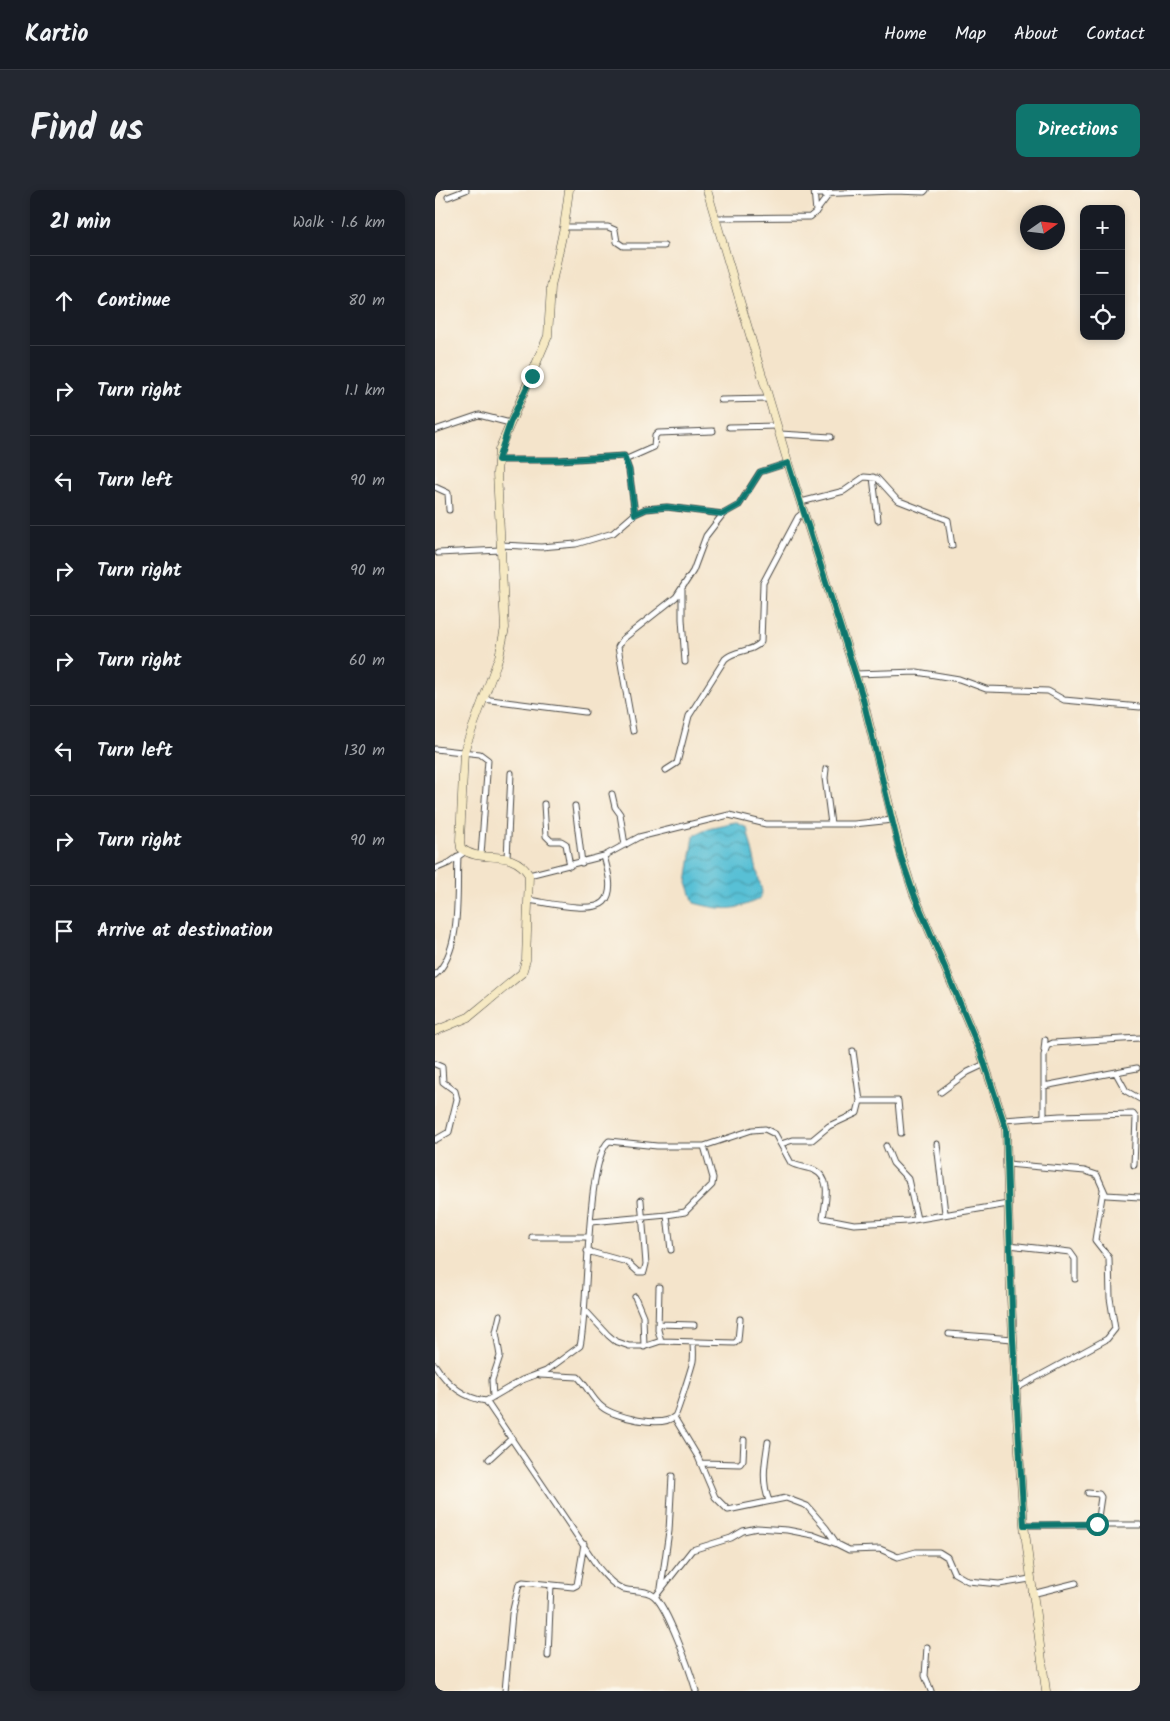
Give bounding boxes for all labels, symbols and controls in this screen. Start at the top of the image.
text: Kartio [25,15,88,54]
text: Home [884,20,927,49]
text: Map [955,20,986,49]
text: About [1014,20,1058,49]
text: Contact [1086,20,1145,49]
text: Find us [30,102,143,158]
button: Directions [1016,104,1140,157]
north arrow [1020,205,1065,250]
map controls [1080,205,1125,340]
button: + [1080,205,1125,250]
text: 21 min [50,206,111,239]
text: Walk · 1.6 km [293,210,385,235]
button: − [1080,250,1125,295]
text: Continue [97,286,170,316]
icon: ahead [50,287,78,315]
text: 80 m [348,288,385,313]
button: locate [1080,295,1125,340]
route end [521,365,544,388]
text: Turn right [97,376,182,406]
icon: right [50,377,78,405]
text: 1.1 km [345,378,385,403]
text: Turn left [97,466,172,496]
icon: left [50,467,78,495]
text: 90 m [350,468,385,493]
text: Turn right [97,556,182,586]
icon: right [50,557,78,585]
text: 90 m [350,558,385,583]
text: Turn right [97,646,182,676]
icon: right [50,647,78,675]
text: 60 m [349,648,385,673]
text: Turn left [97,736,172,766]
icon: left [50,737,78,765]
text: 130 m [344,738,385,763]
text: Turn right [97,826,182,856]
icon: right [50,827,78,855]
text: 90 m [350,828,385,853]
text: Arrive at destination [97,916,273,946]
icon: arrive [50,917,78,945]
route start [1086,1513,1109,1536]

